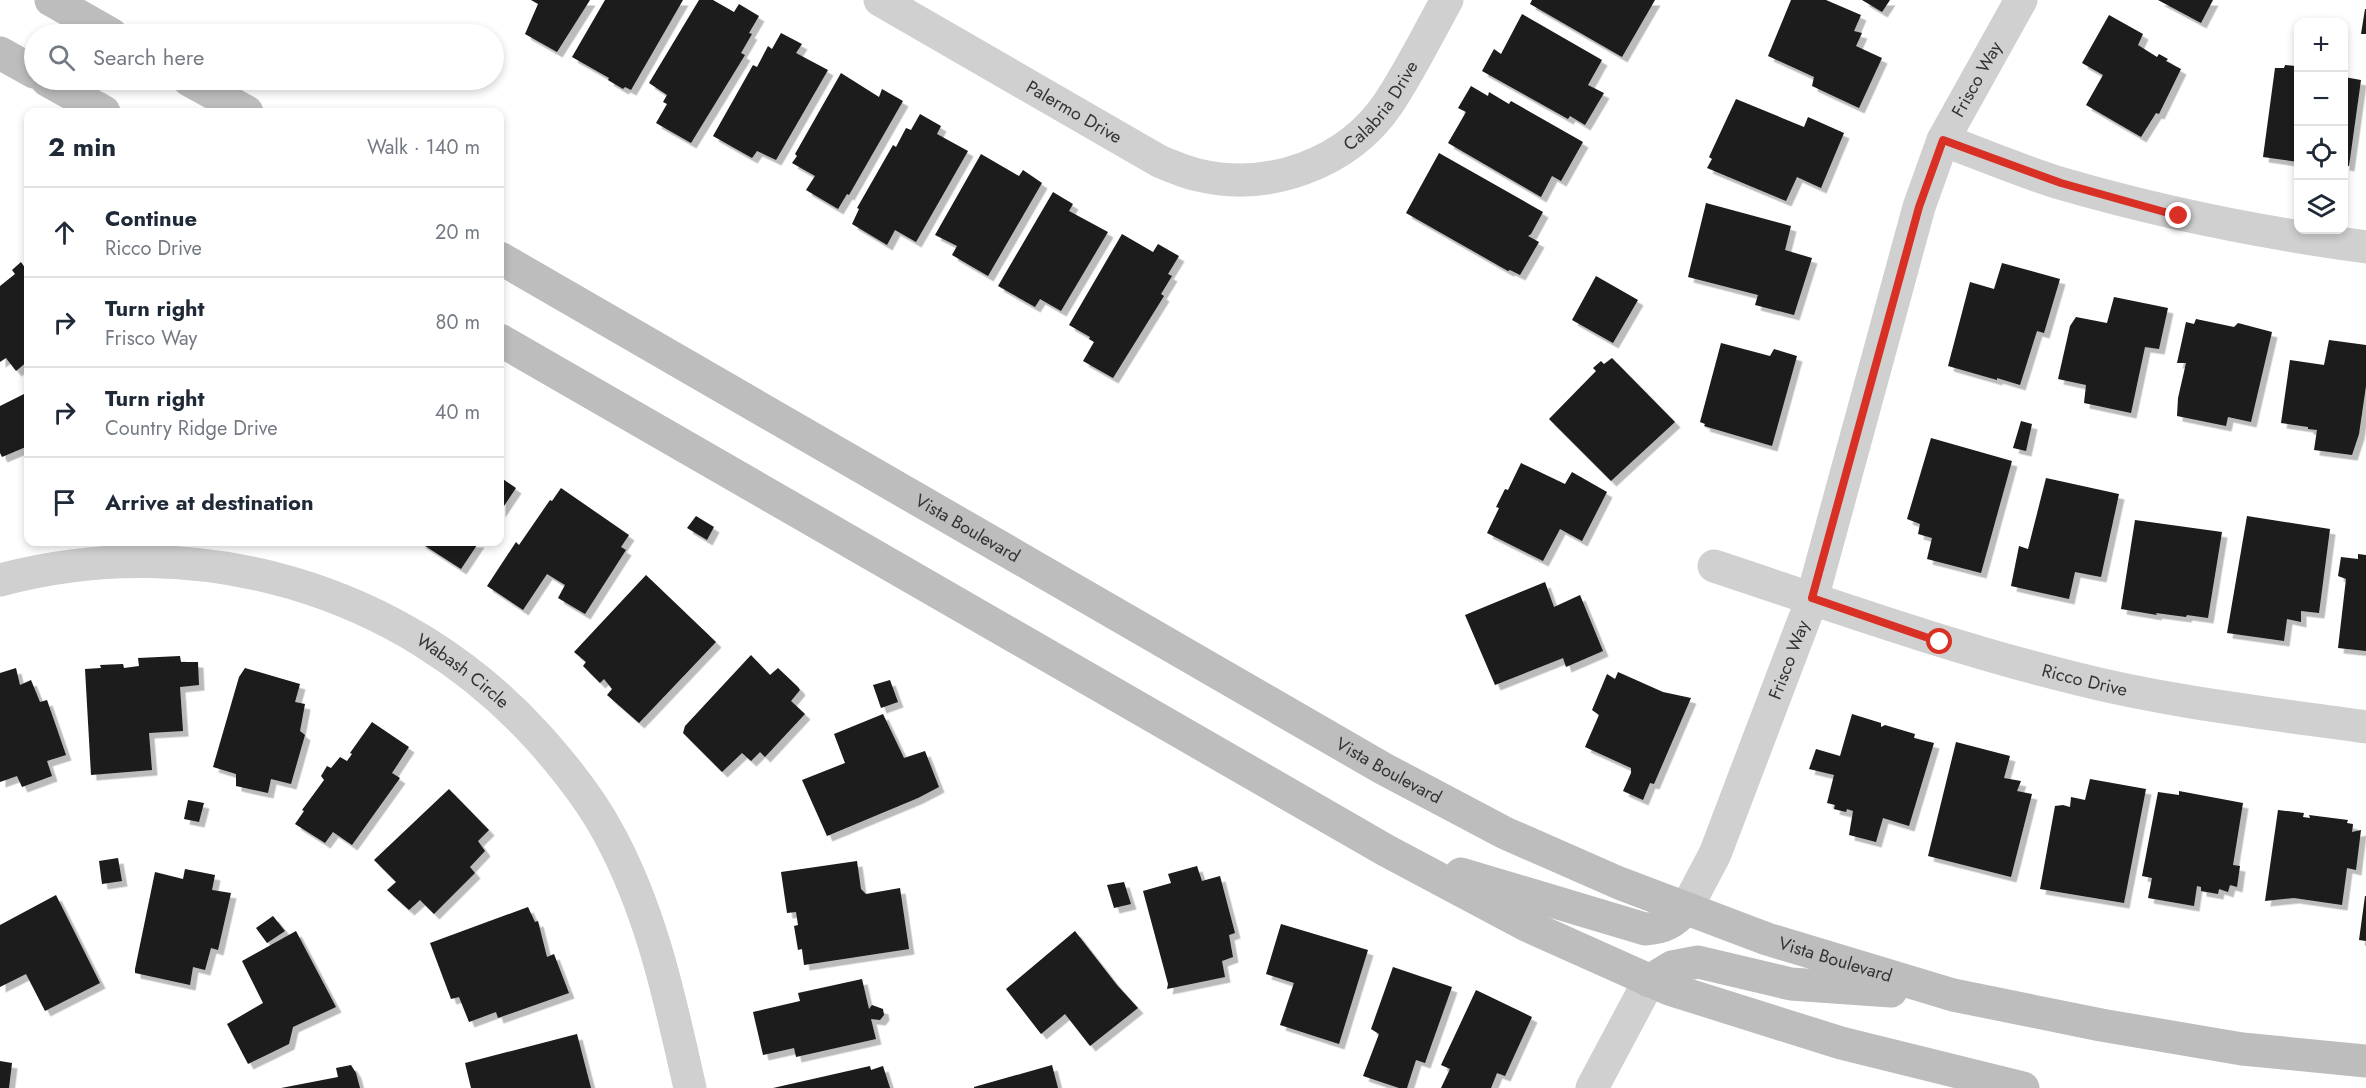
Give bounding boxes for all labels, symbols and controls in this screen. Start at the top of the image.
map controls [2294,18,2348,234]
button: + [2294,18,2348,72]
search box [24,24,504,90]
street label: Frisco Way [1945,37,2008,122]
icon: search [45,41,78,74]
text: Search here [93,41,204,73]
street label: Calabria Drive [1338,56,1424,157]
button: − [2294,72,2348,126]
street label: Palermo Drive [1021,74,1127,150]
button: locate [2294,126,2348,180]
text: 2 min [48,128,116,166]
text: Walk · 140 m [367,133,480,162]
button: layers [2294,180,2348,234]
text: Continue [105,202,197,234]
route end [2165,202,2191,228]
icon: ahead [48,216,81,249]
text: 20 m [435,218,480,247]
text: Ricco Drive [105,234,202,263]
text: Turn right [105,292,205,324]
icon: right [48,306,81,339]
text: 80 m [435,308,480,337]
text: Frisco Way [105,324,197,353]
text: Turn right [105,382,205,414]
icon: right [48,396,81,429]
text: 40 m [435,398,480,427]
text: Country Ridge Drive [105,414,278,443]
icon: arrive [48,486,81,519]
text: Arrive at destination [105,486,314,518]
street label: Vista Boulevard [910,488,1025,569]
street label: Frisco Way [1762,616,1816,703]
street label: Wabash Circle [411,627,515,714]
route start [1926,628,1952,654]
street label: Ricco Drive [2039,657,2130,703]
street label: Vista Boulevard [1331,731,1446,810]
street label: Vista Boulevard [1775,930,1895,989]

